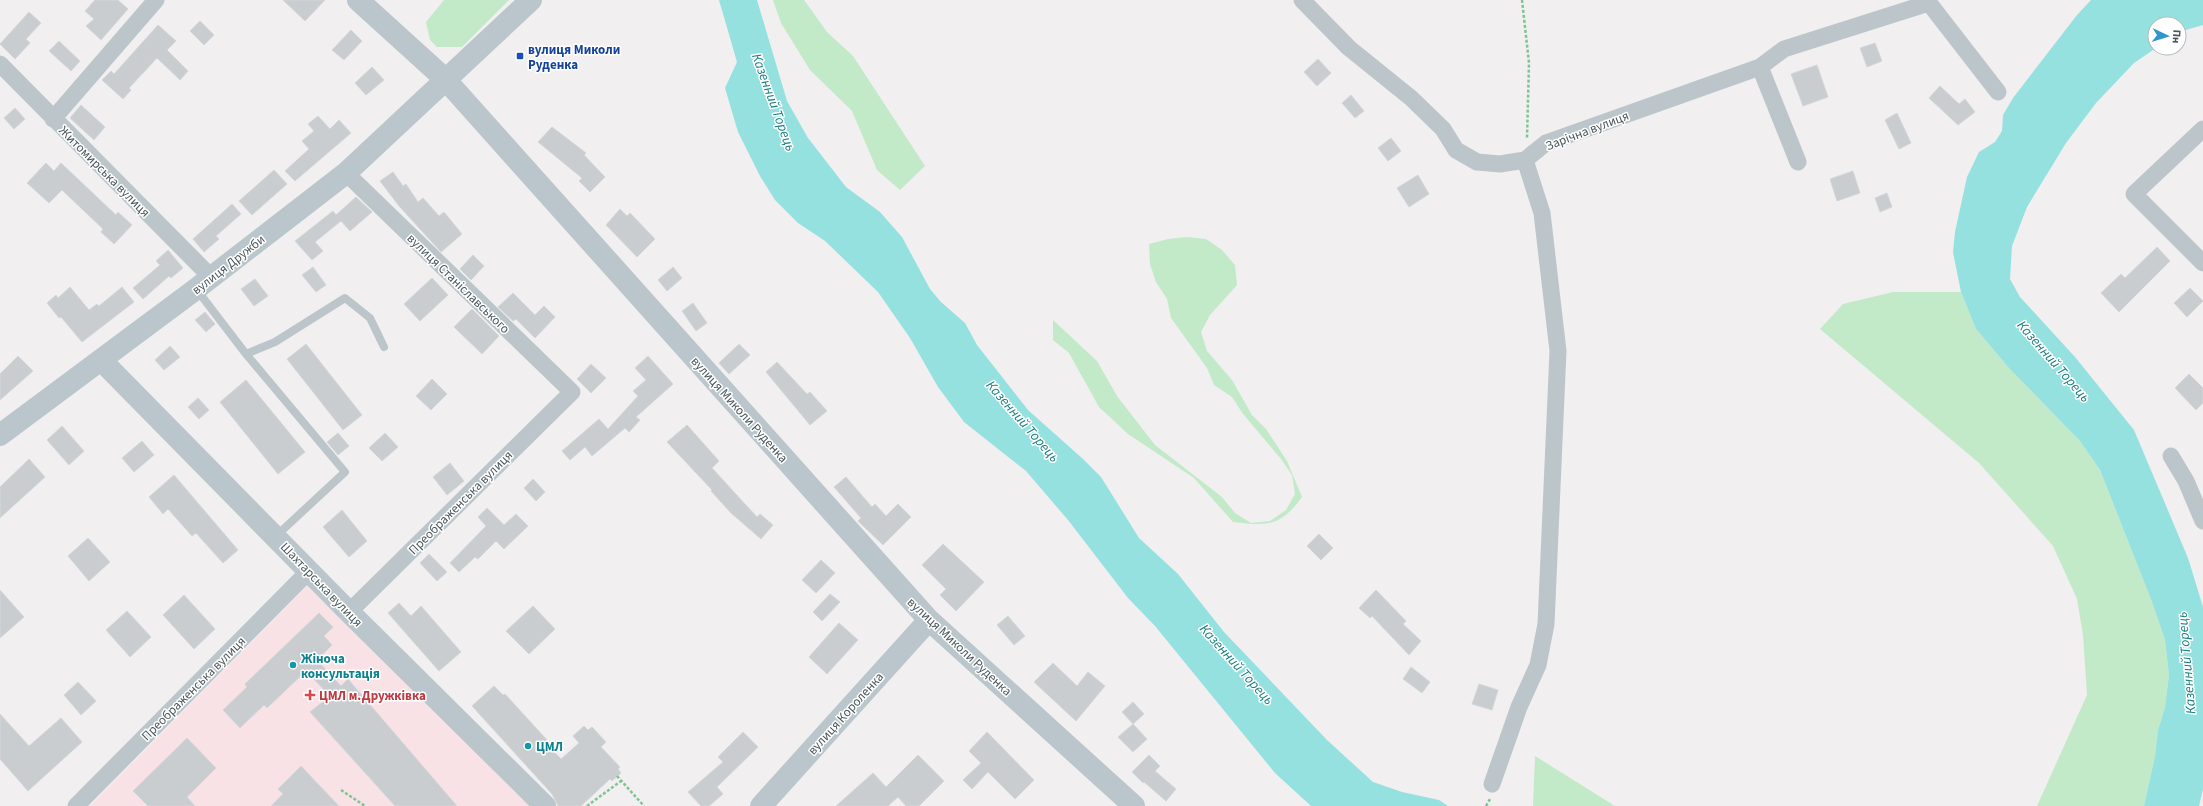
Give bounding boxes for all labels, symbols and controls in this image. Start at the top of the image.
north arrow [2147,16,2187,56]
text: Пн [2169,29,2184,44]
place label: вулиця Миколи Руденка [528,41,620,74]
marker: вулиця Миколи Руденка [515,51,525,61]
water label: Казенний Торець [746,51,800,154]
street label: Зарічна вулиця [1543,107,1632,155]
street label: Житомирська вулиця [55,122,154,221]
street label: вулиця Станіславського [403,230,514,338]
street label: вулиця Дружби [188,231,269,299]
water label: Казенний Торець [2012,316,2095,407]
street label: вулиця Миколи Руденка [687,353,792,467]
water label: Казенний Торець [981,376,1064,467]
street label: Преображенська вулиця [405,447,517,559]
street label: Шахтарська вулиця [276,538,366,631]
street label: вулиця Миколи Руденка [903,593,1016,700]
water label: Казенний Торець [2173,611,2201,715]
water label: Казенний Торець [1194,620,1278,710]
street label: Преображенська вулиця [138,633,250,745]
place label: Жіноча консультація [301,650,380,683]
marker: Жіноча консультація [288,660,298,670]
street label: вулиця Короленка [804,668,888,759]
place label: ЦМЛ м.Дружківка [319,687,426,705]
marker: ЦМЛ м.Дружківка [304,689,316,701]
place label: ЦМЛ [536,738,563,756]
marker: ЦМЛ [523,741,533,751]

